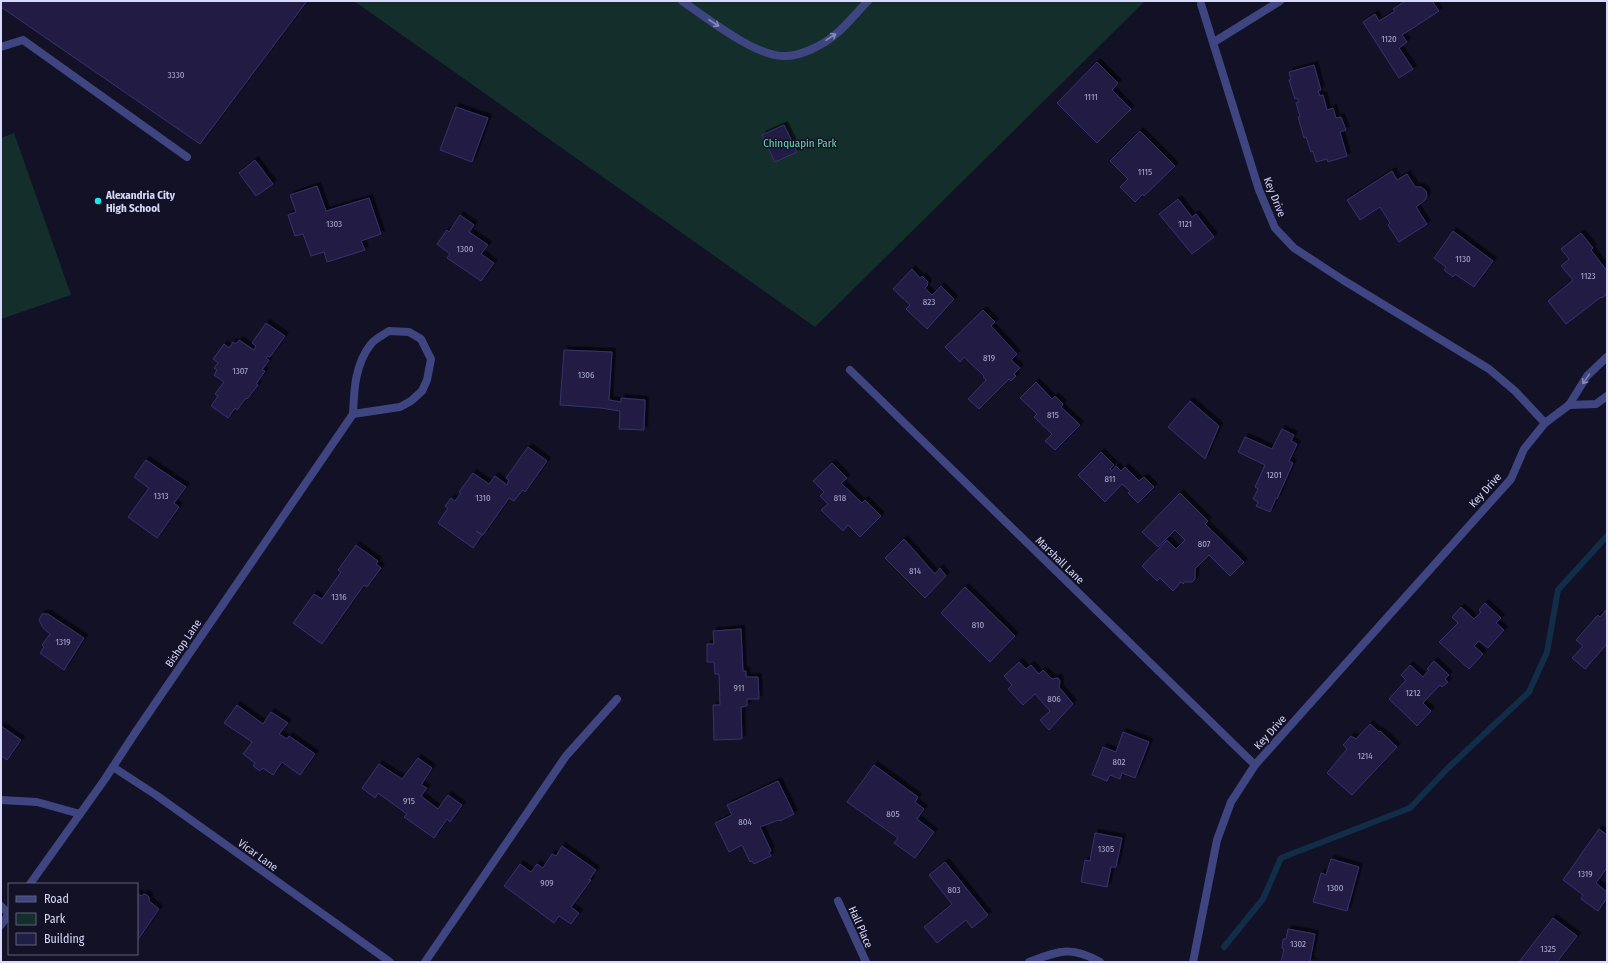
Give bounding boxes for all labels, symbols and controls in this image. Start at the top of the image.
one-way arrow [708,19,719,27]
one-way arrow [825,33,837,41]
house number: 1120 [1381,34,1397,44]
house number: 3330 [168,70,185,80]
house number: 1111 [1084,92,1098,102]
park label: Chinquapin Park [763,137,838,150]
house number: 1115 [1138,167,1152,177]
street label: Key Drive [1261,175,1288,219]
place label: Alexandria City High School [105,189,176,215]
marker: Alexandria City High School [93,196,103,206]
house number: 1303 [326,219,342,229]
house number: 1121 [1178,219,1192,229]
house number: 1300 [457,244,474,254]
house number: 1130 [1455,254,1471,264]
house number: 1123 [1581,271,1595,281]
house number: 823 [923,297,935,307]
house number: 819 [983,353,995,363]
house number: 1307 [232,366,248,376]
house number: 1306 [578,370,595,380]
one-way arrow [1582,374,1590,385]
house number: 815 [1047,410,1059,420]
house number: 1201 [1266,470,1282,480]
street label: Key Drive [1467,470,1504,510]
house number: 811 [1104,474,1116,484]
house number: 1313 [154,491,168,501]
house number: 1310 [475,493,491,503]
house number: 818 [834,493,847,503]
street label: Marshall Lane [1033,534,1087,587]
house number: 807 [1198,539,1211,549]
house number: 814 [909,566,922,576]
house number: 1316 [331,592,347,602]
street label: Bishop Lane [163,617,204,670]
house number: 810 [972,620,985,630]
house number: 1319 [55,637,71,647]
house number: 911 [733,683,745,693]
house number: 1212 [1406,688,1420,698]
house number: 806 [1047,694,1061,704]
street label: Key Drive [1252,712,1289,752]
house number: 1214 [1357,751,1373,761]
house number: 802 [1112,757,1126,767]
house number: 915 [403,796,415,806]
house number: 805 [886,809,900,819]
house number: 804 [738,817,752,827]
street label: Vicar Lane [235,837,280,874]
house number: 1305 [1098,844,1114,854]
house number: 1319 [1577,869,1593,879]
house number: 909 [540,878,554,888]
legend [8,883,138,955]
house number: 1300 [1327,883,1344,893]
house number: 803 [947,885,961,895]
text: Road [44,892,69,906]
street label: Hall Place [846,904,875,950]
text: Park [44,912,66,926]
text: Building [44,932,85,946]
house number: 1302 [1290,939,1306,949]
house number: 1325 [1540,944,1556,954]

